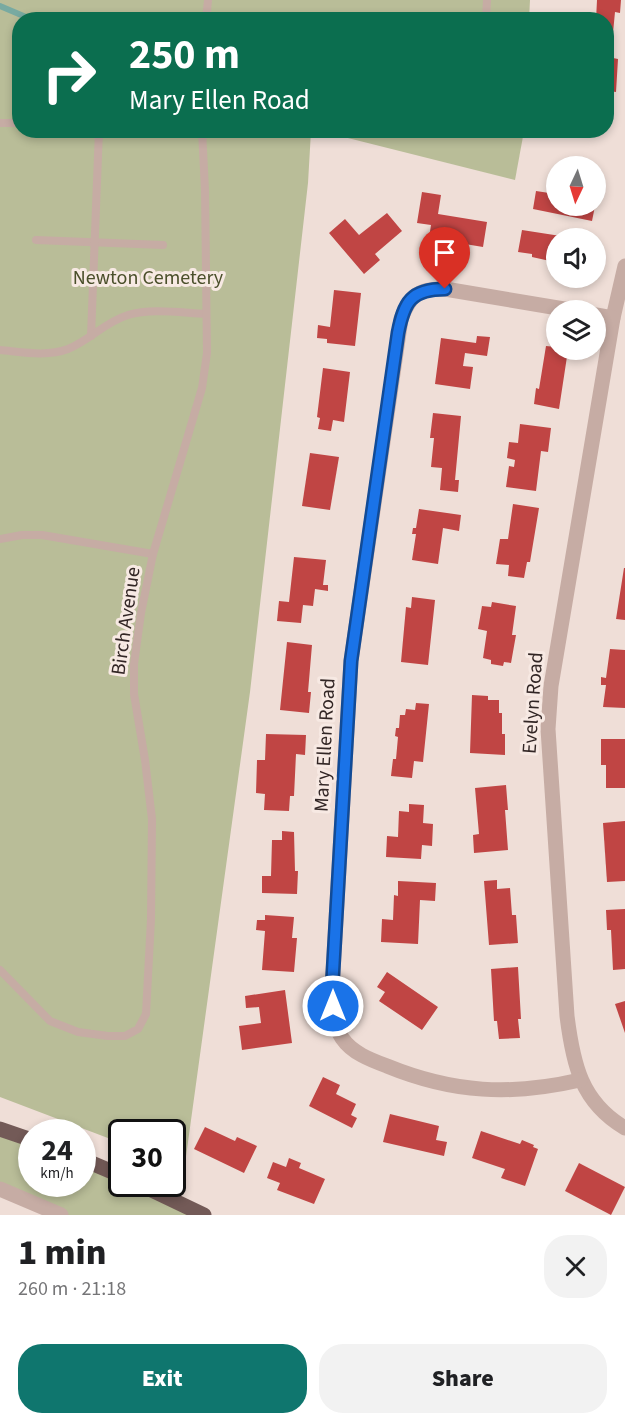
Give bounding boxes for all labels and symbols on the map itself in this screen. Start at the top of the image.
north arrow [546,156,606,216]
pin [419,227,470,289]
park label: Newton Cemetery [73,264,224,292]
street label: Birch Avenue [105,565,147,677]
street label: Evelyn Road [515,651,551,755]
street label: Mary Ellen Road [308,677,342,813]
position arrow [301,974,365,1038]
speed limit sign: 30 [108,1119,186,1197]

